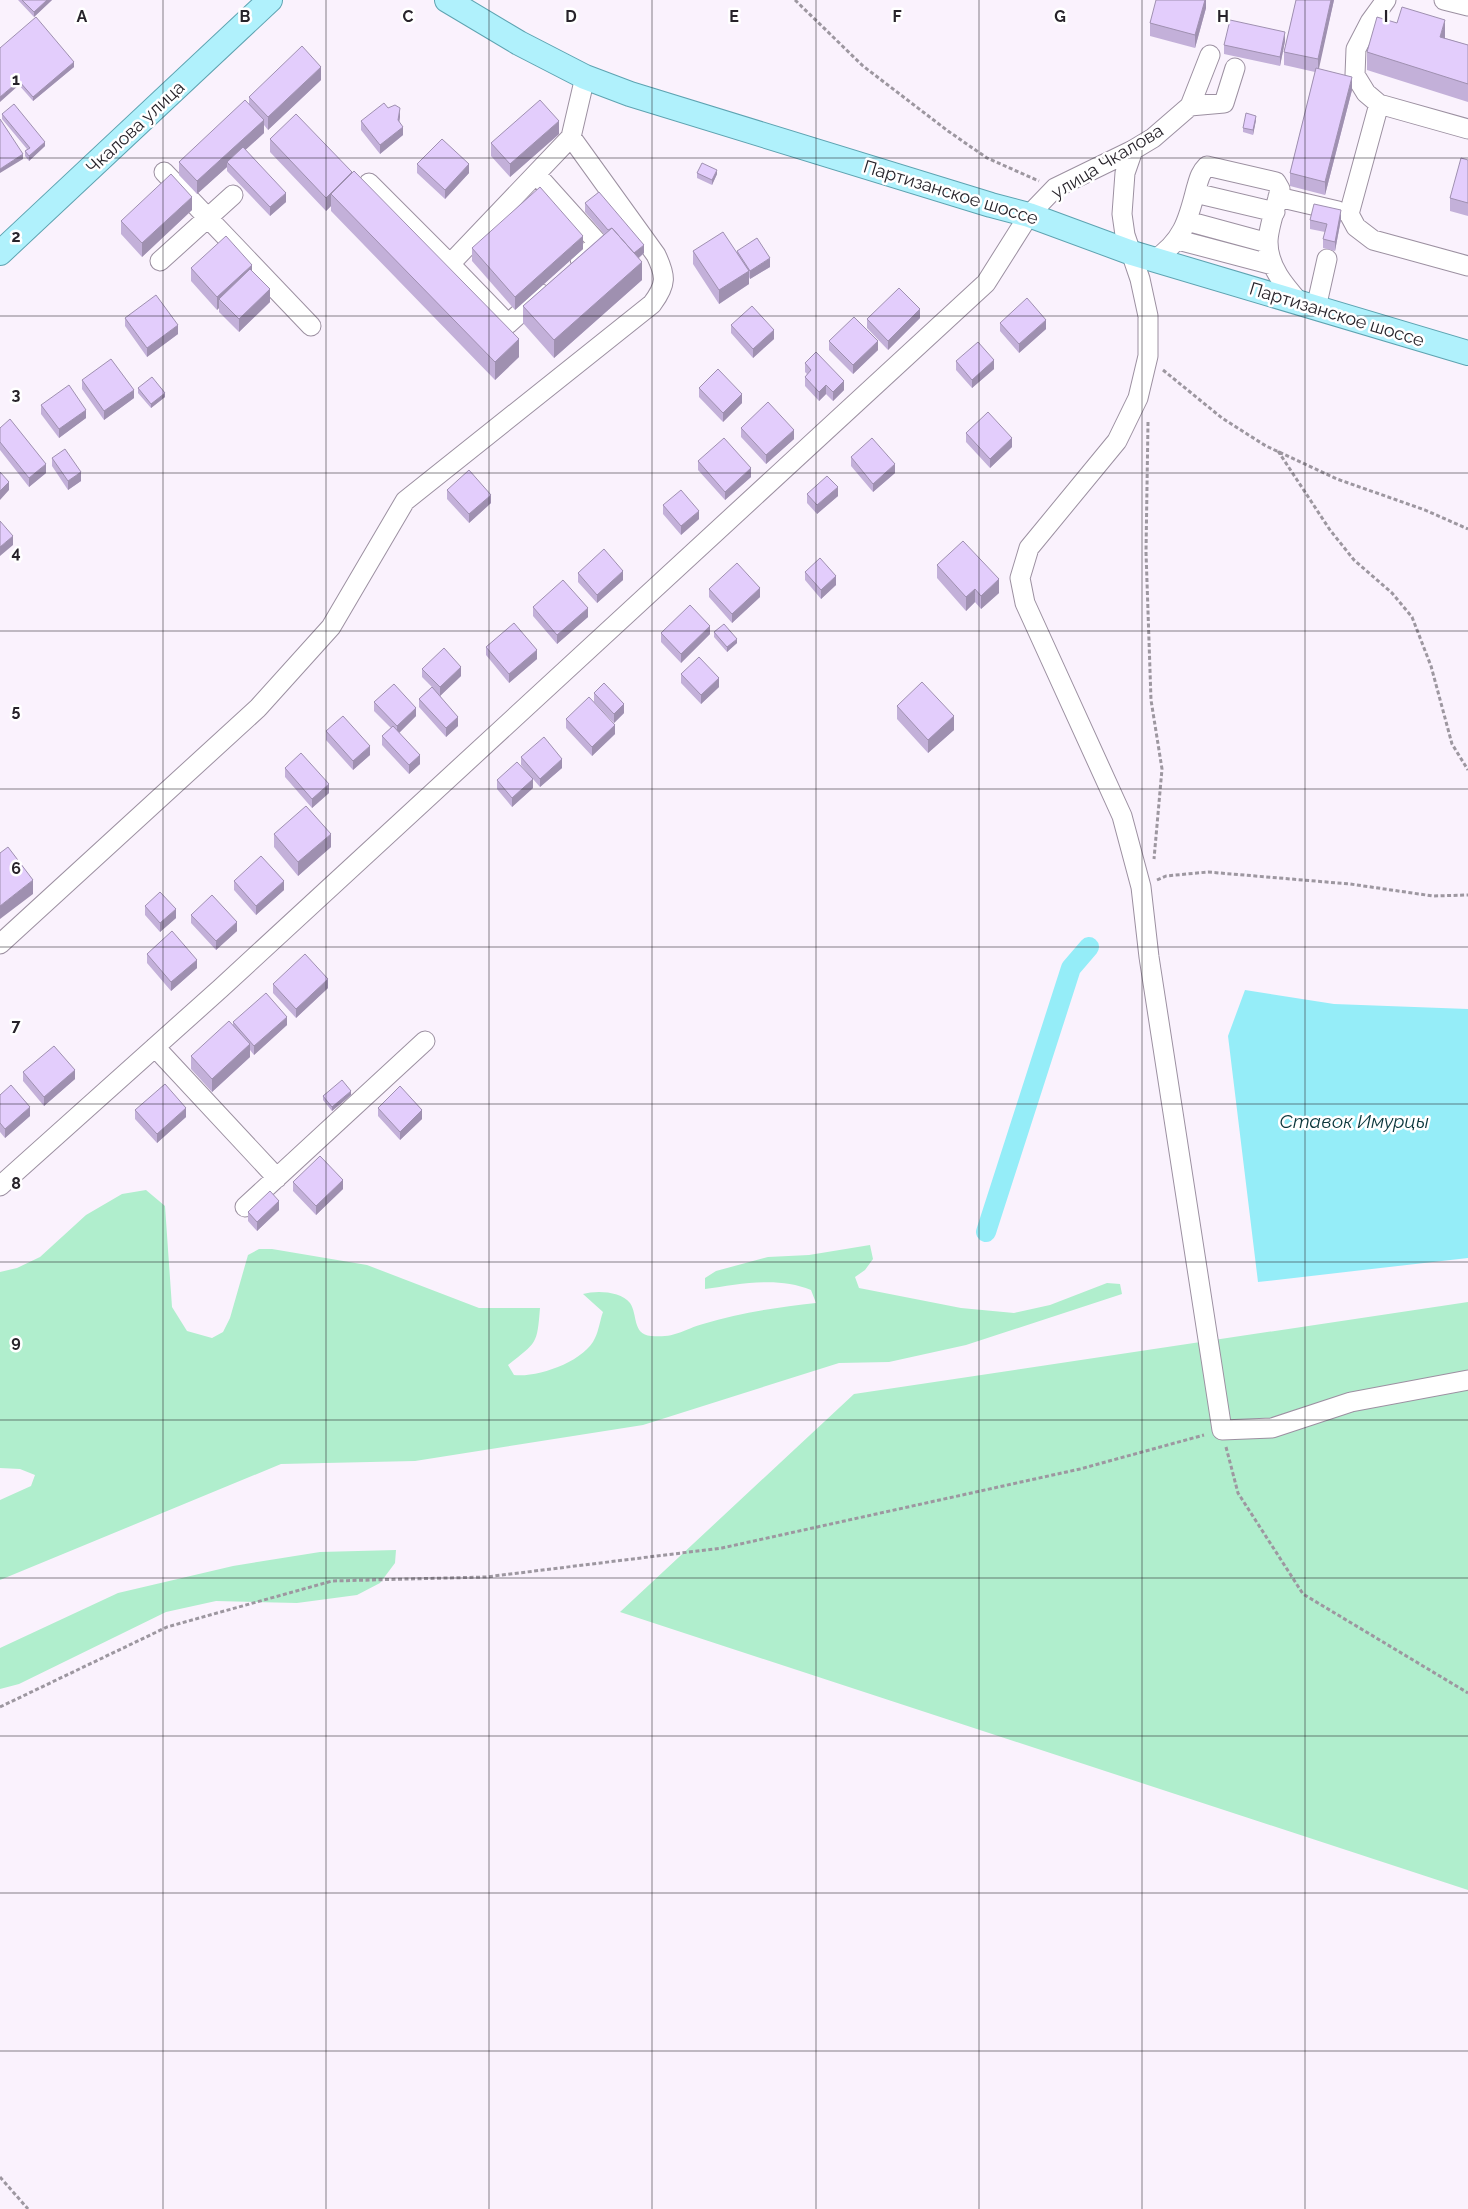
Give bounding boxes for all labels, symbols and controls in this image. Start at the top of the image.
text: A [77,7,88,26]
text: B [240,7,251,26]
text: C [403,7,414,26]
text: D [565,7,577,26]
text: E [729,7,739,26]
text: F [892,7,902,26]
text: G [1054,7,1066,26]
text: H [1217,7,1229,26]
text: I [1384,7,1388,26]
text: 1 [12,70,20,89]
street label: Чкалова улица [82,76,188,178]
street label: улица Чкалова [1047,119,1167,203]
street label: Партизанское шоссе [861,155,1041,229]
text: 2 [11,227,21,246]
street label: Партизанское шоссе [1247,277,1427,351]
text: 3 [12,385,21,404]
text: 4 [11,543,21,562]
text: 5 [12,701,21,720]
text: 6 [11,859,21,878]
text: 7 [12,1016,21,1035]
water label: Ставок Имурцы [1279,1110,1429,1132]
text: 8 [11,1174,21,1193]
text: 9 [11,1332,21,1351]

